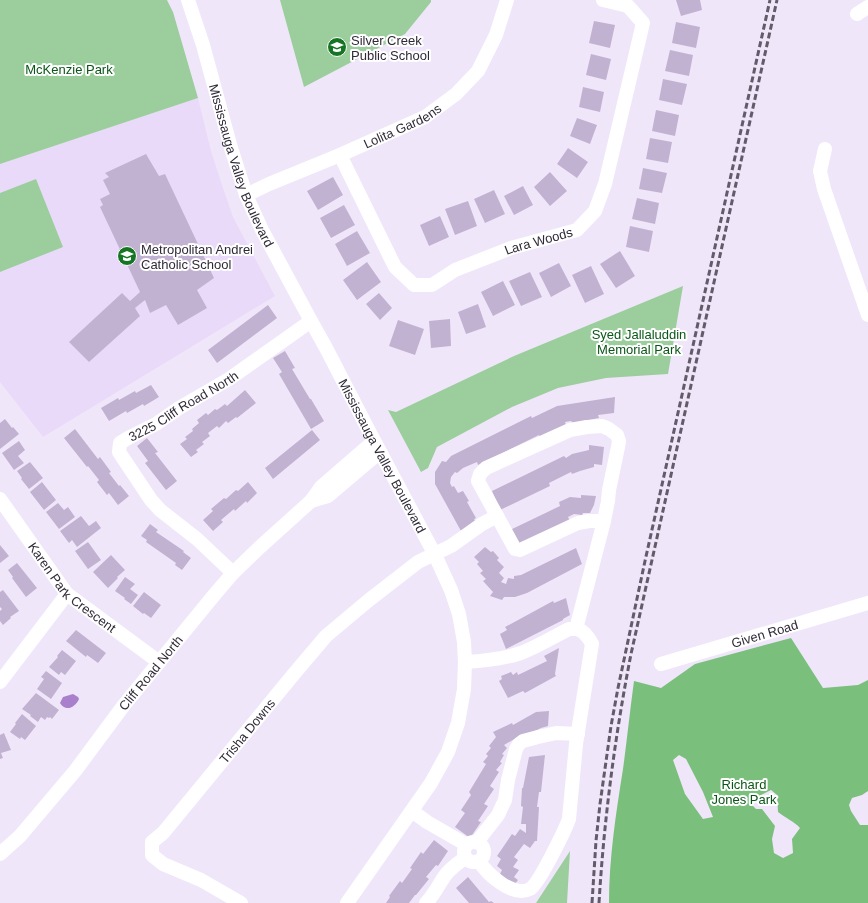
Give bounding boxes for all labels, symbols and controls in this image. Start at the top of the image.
place label: Silver Creek Public School [351,33,430,63]
school or university icon: Silver Creek Public School [326,36,348,58]
park label: McKenzie Park [25,62,113,77]
street label: Mississauga Valley Boulevard [206,82,277,249]
street label: Lolita Gardens [361,100,444,151]
street label: Lara Woods [502,224,575,257]
place label: Metropolitan Andrei Catholic School [141,242,253,272]
school or university icon: Metropolitan Andrei Catholic School [116,245,138,267]
park label: Syed Jallaluddin Memorial Park [592,327,686,357]
street label: 3225 Cliff Road North [126,368,241,444]
street label: Mississauga Valley Boulevard [336,376,429,535]
street label: Karen Park Crescent [25,539,119,635]
street label: Given Road [730,617,800,650]
street label: Cliff Road North [115,632,186,713]
street label: Trisha Downs [216,695,278,766]
park label: Richard Jones Park [711,777,777,807]

